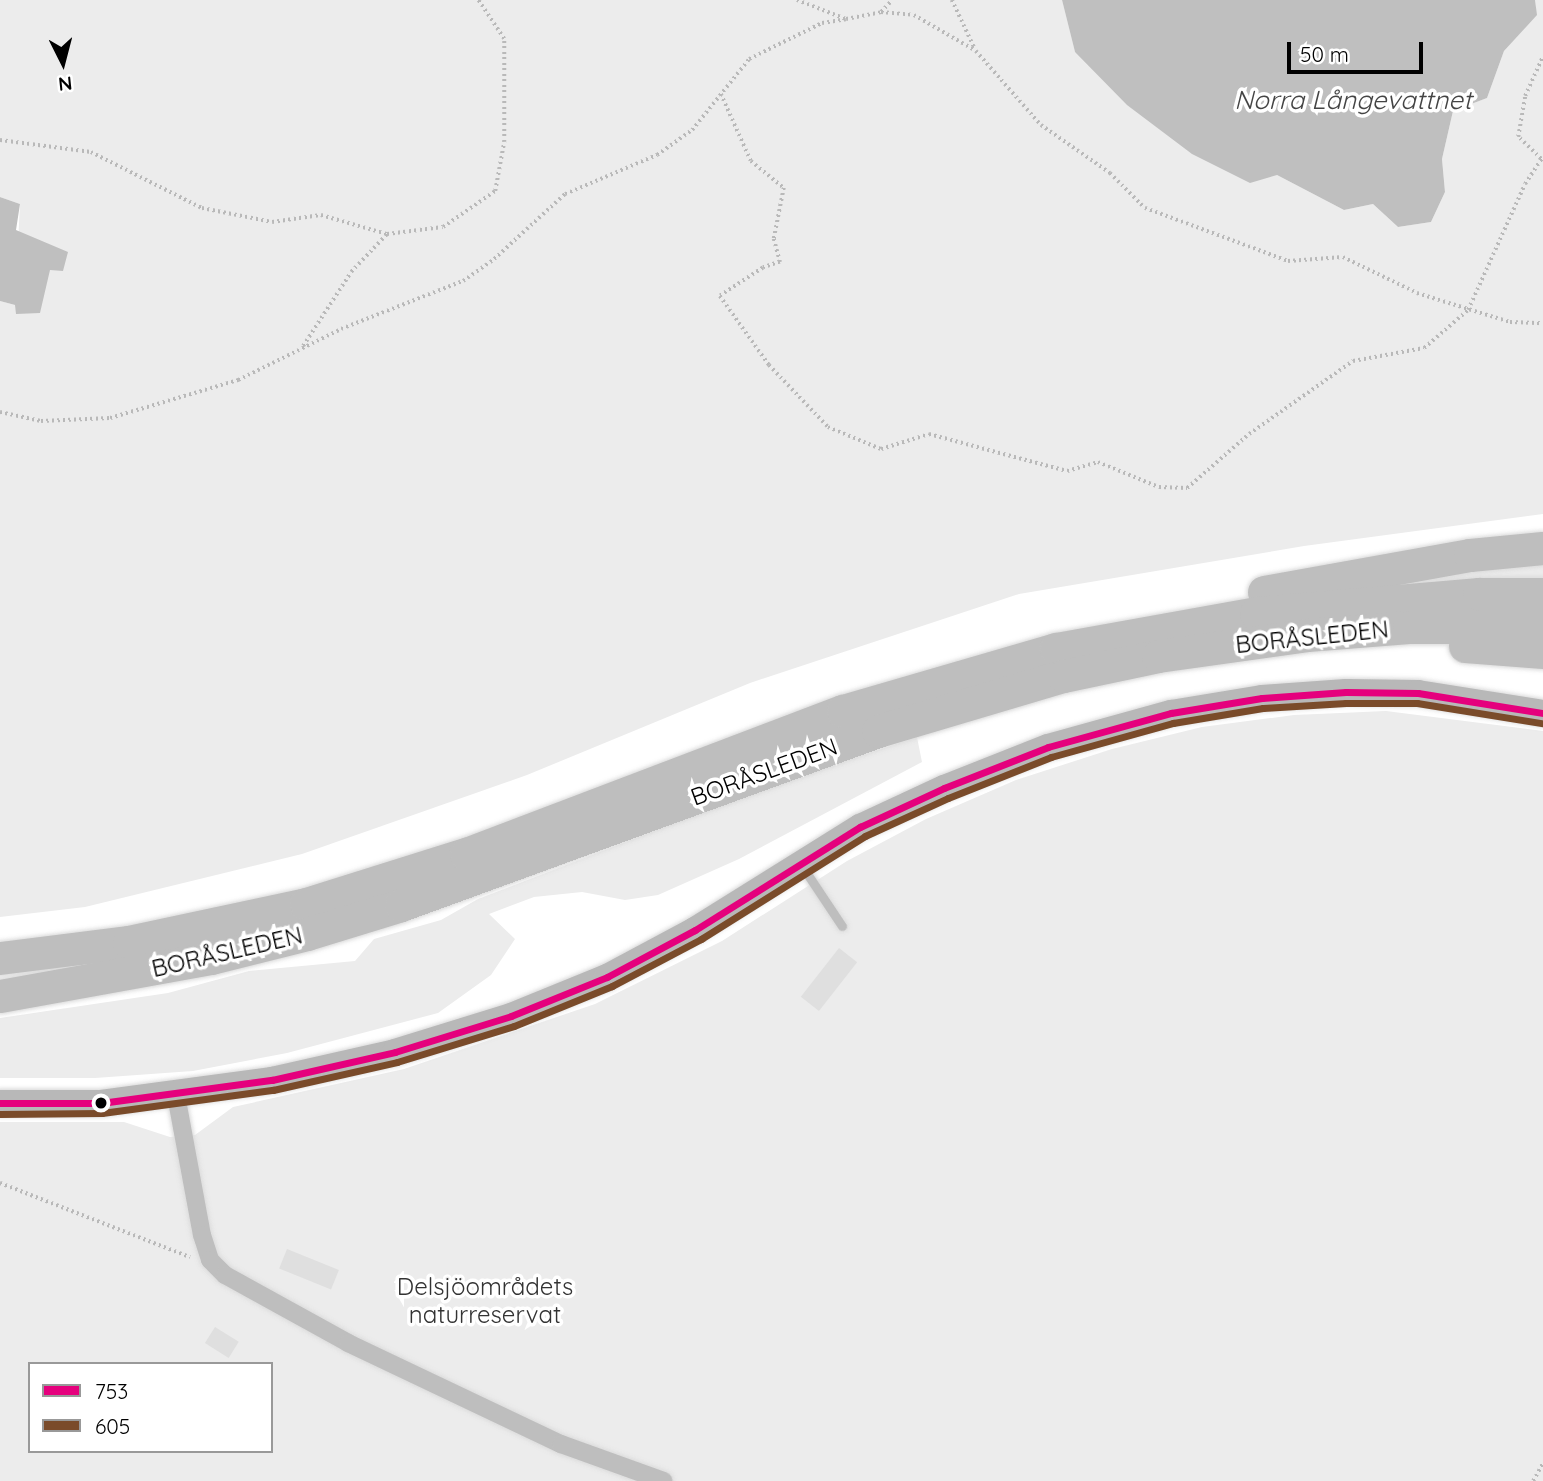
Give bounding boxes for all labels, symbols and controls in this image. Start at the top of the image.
north arrow [28,28,98,98]
scale bar [1291,28,1428,72]
text: 50 m [1300,41,1349,67]
text: N [57,71,73,97]
water label: Norra Långevattnet [1234,84,1472,116]
street label: BORÅSLEDEN [1234,615,1390,659]
street label: BORÅSLEDEN [687,732,841,812]
street label: BORÅSLEDEN [149,921,305,983]
unlabelled marker [94,1096,108,1110]
park label: Delsjöområdets naturreservat [397,1273,573,1329]
legend [28,1362,273,1453]
text: 753 [95,1378,128,1404]
text: 605 [95,1413,130,1439]

